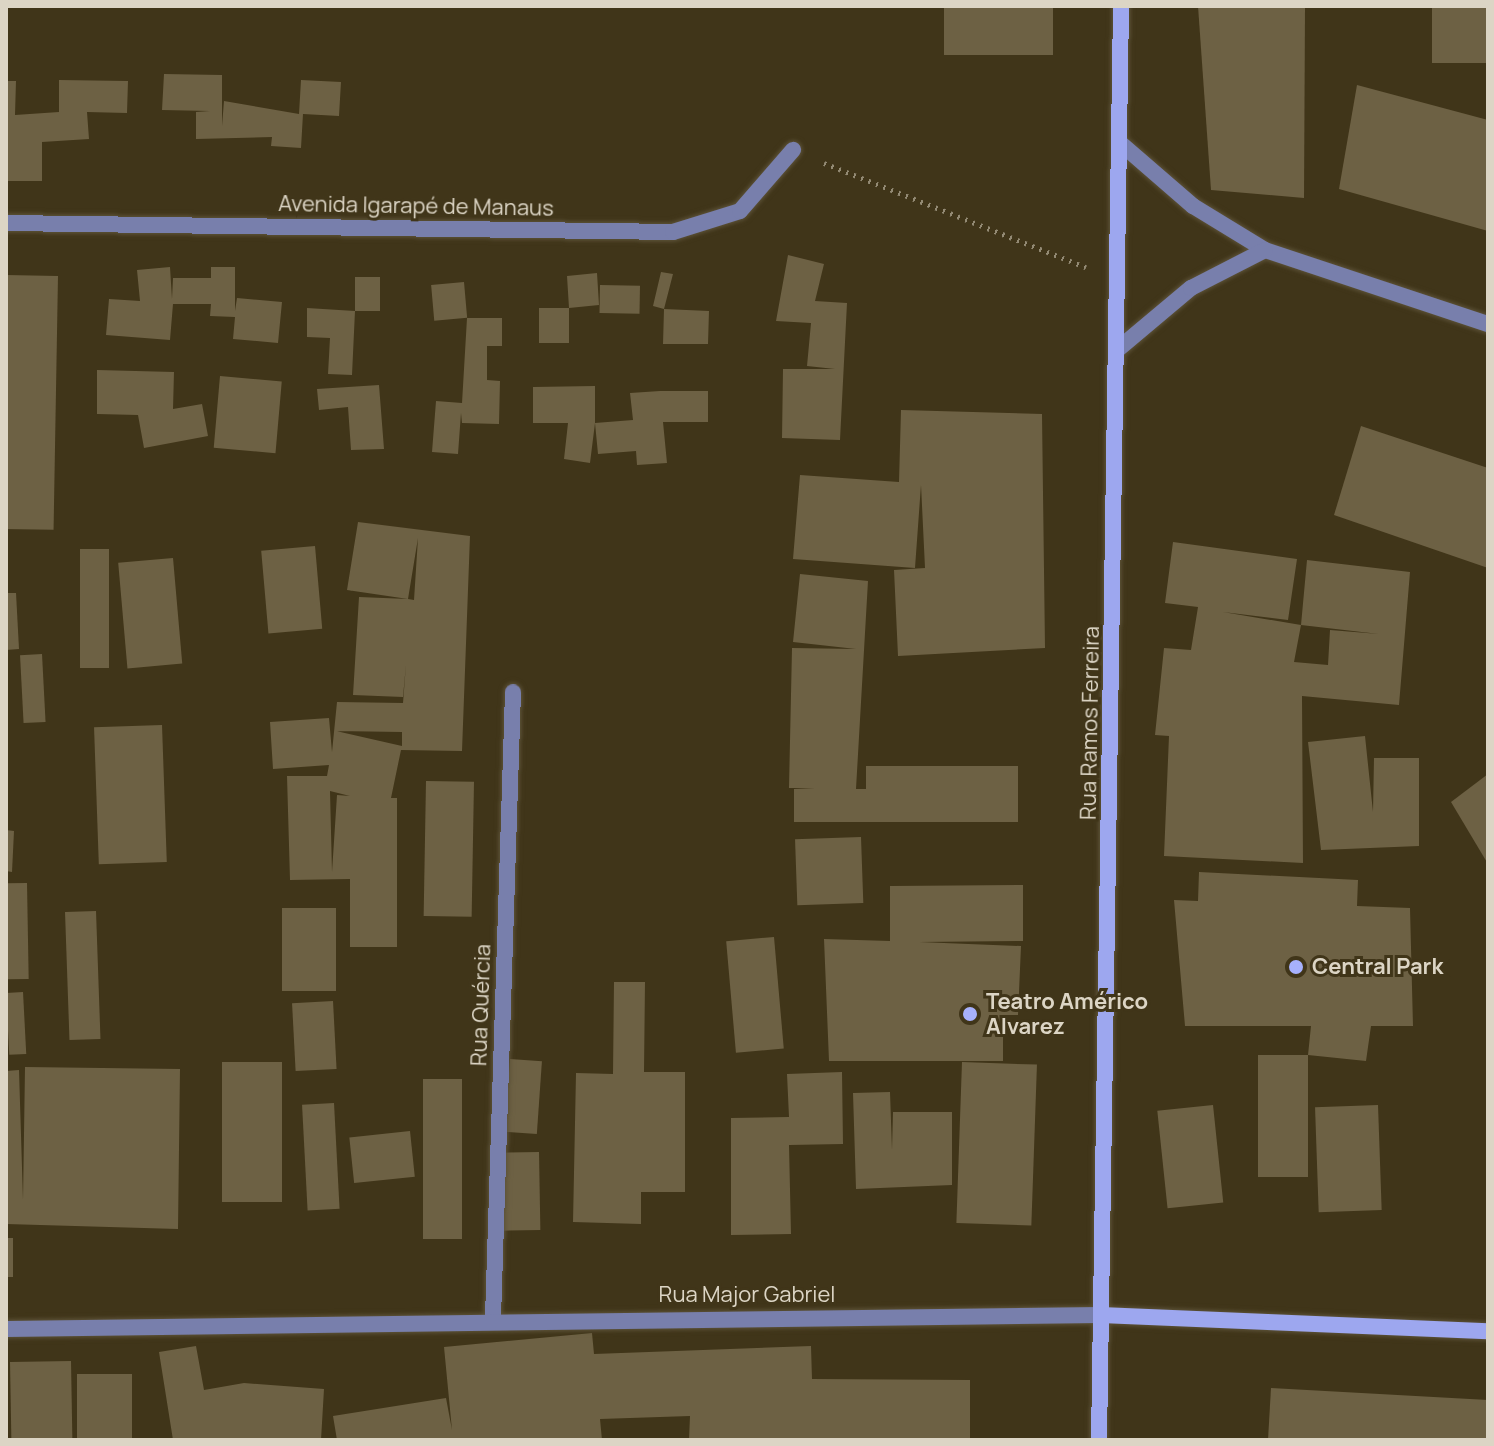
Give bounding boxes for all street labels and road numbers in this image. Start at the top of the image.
street label: Avenida Igarapé de Manaus [278,190,554,222]
street label: Rua Ramos Ferreira [1075,626,1105,820]
street label: Rua Quércia [466,943,496,1067]
street label: Rua Major Gabriel [659,1282,835,1308]

